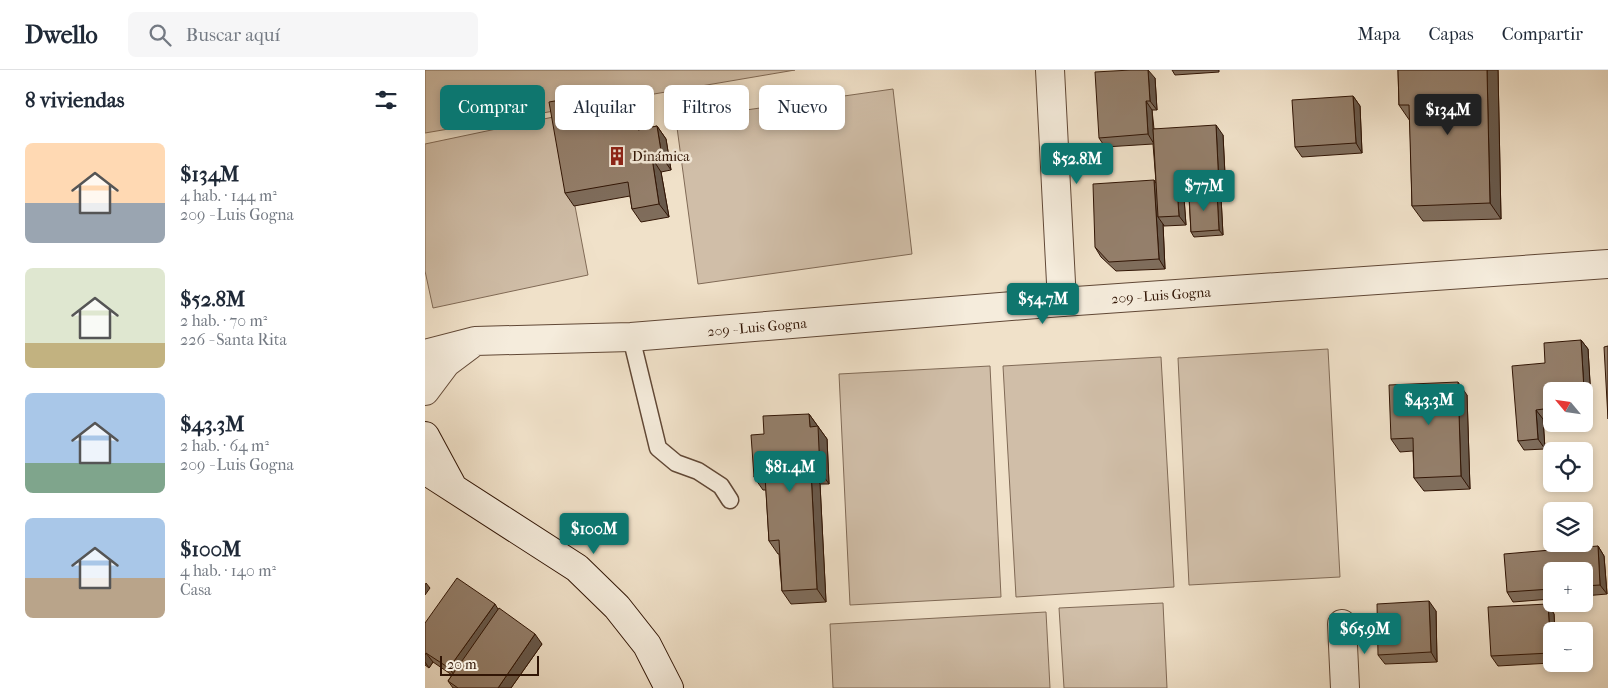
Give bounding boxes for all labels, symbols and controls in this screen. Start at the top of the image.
search box [128,12,478,57]
text: Dwello [25,21,98,49]
icon: search [146,21,174,49]
text: Buscar aquí [186,24,280,46]
text: Mapa [1358,24,1400,45]
text: Capas [1428,24,1474,45]
text: Compartir [1502,24,1583,45]
chip: Comprar [440,85,545,130]
chip: Alquilar [555,85,654,130]
chip: Filtros [664,85,749,130]
chip: Nuevo [759,85,845,130]
icon: filters [372,86,400,114]
text: 8 viviendas [25,88,124,112]
pin: $134M [1413,93,1483,136]
text: $134M [1425,100,1471,119]
pin: $52.8M [1036,142,1118,185]
building icon: Dinámica [606,145,628,167]
place label: Dinámica [632,148,690,165]
text: $52.8M [1052,149,1102,168]
text: $134M [180,162,239,186]
icon: home [65,163,125,223]
pin: $77M [1174,170,1234,212]
text: $77M [1185,176,1223,195]
text: 4 hab. · 144 m² [180,186,277,205]
text: 209 - Luis Gogna [180,205,294,224]
pin: $54.7M [1002,282,1084,325]
street label: 209 - Luis Gogna [1111,284,1212,307]
text: $52.8M [180,287,245,311]
icon: home [65,288,125,348]
text: $54.7M [1018,289,1068,308]
text: 2 hab. · 70 m² [180,311,267,330]
street label: 209 - Luis Gogna [707,315,808,340]
text: 226 - Santa Rita [180,330,287,349]
north arrow [1543,382,1593,432]
map controls [1543,382,1593,672]
pin: $43.3M [1388,384,1470,426]
text: $43.3M [1404,390,1454,409]
text: $43.3M [180,412,244,436]
icon: home [65,413,125,473]
text: 2 hab. · 64 m² [180,436,269,455]
button: locate [1543,442,1593,492]
pin: $81.4M [749,450,831,493]
text: 209 - Luis Gogna [180,455,294,474]
text: $81.4M [765,457,815,476]
button: layers [1543,502,1593,552]
pin: $100M [559,512,629,555]
text: $100M [571,519,617,538]
text: $100M [180,537,241,561]
icon: home [65,538,125,598]
text: 4 hab. · 140 m² [180,561,276,580]
button: + [1543,562,1593,612]
text: Casa [180,580,211,599]
pin: $65.9M [1324,612,1406,655]
text: $65.9M [1340,619,1390,638]
button: − [1543,622,1593,672]
scale bar [440,653,539,676]
text: 20 m [447,656,477,673]

